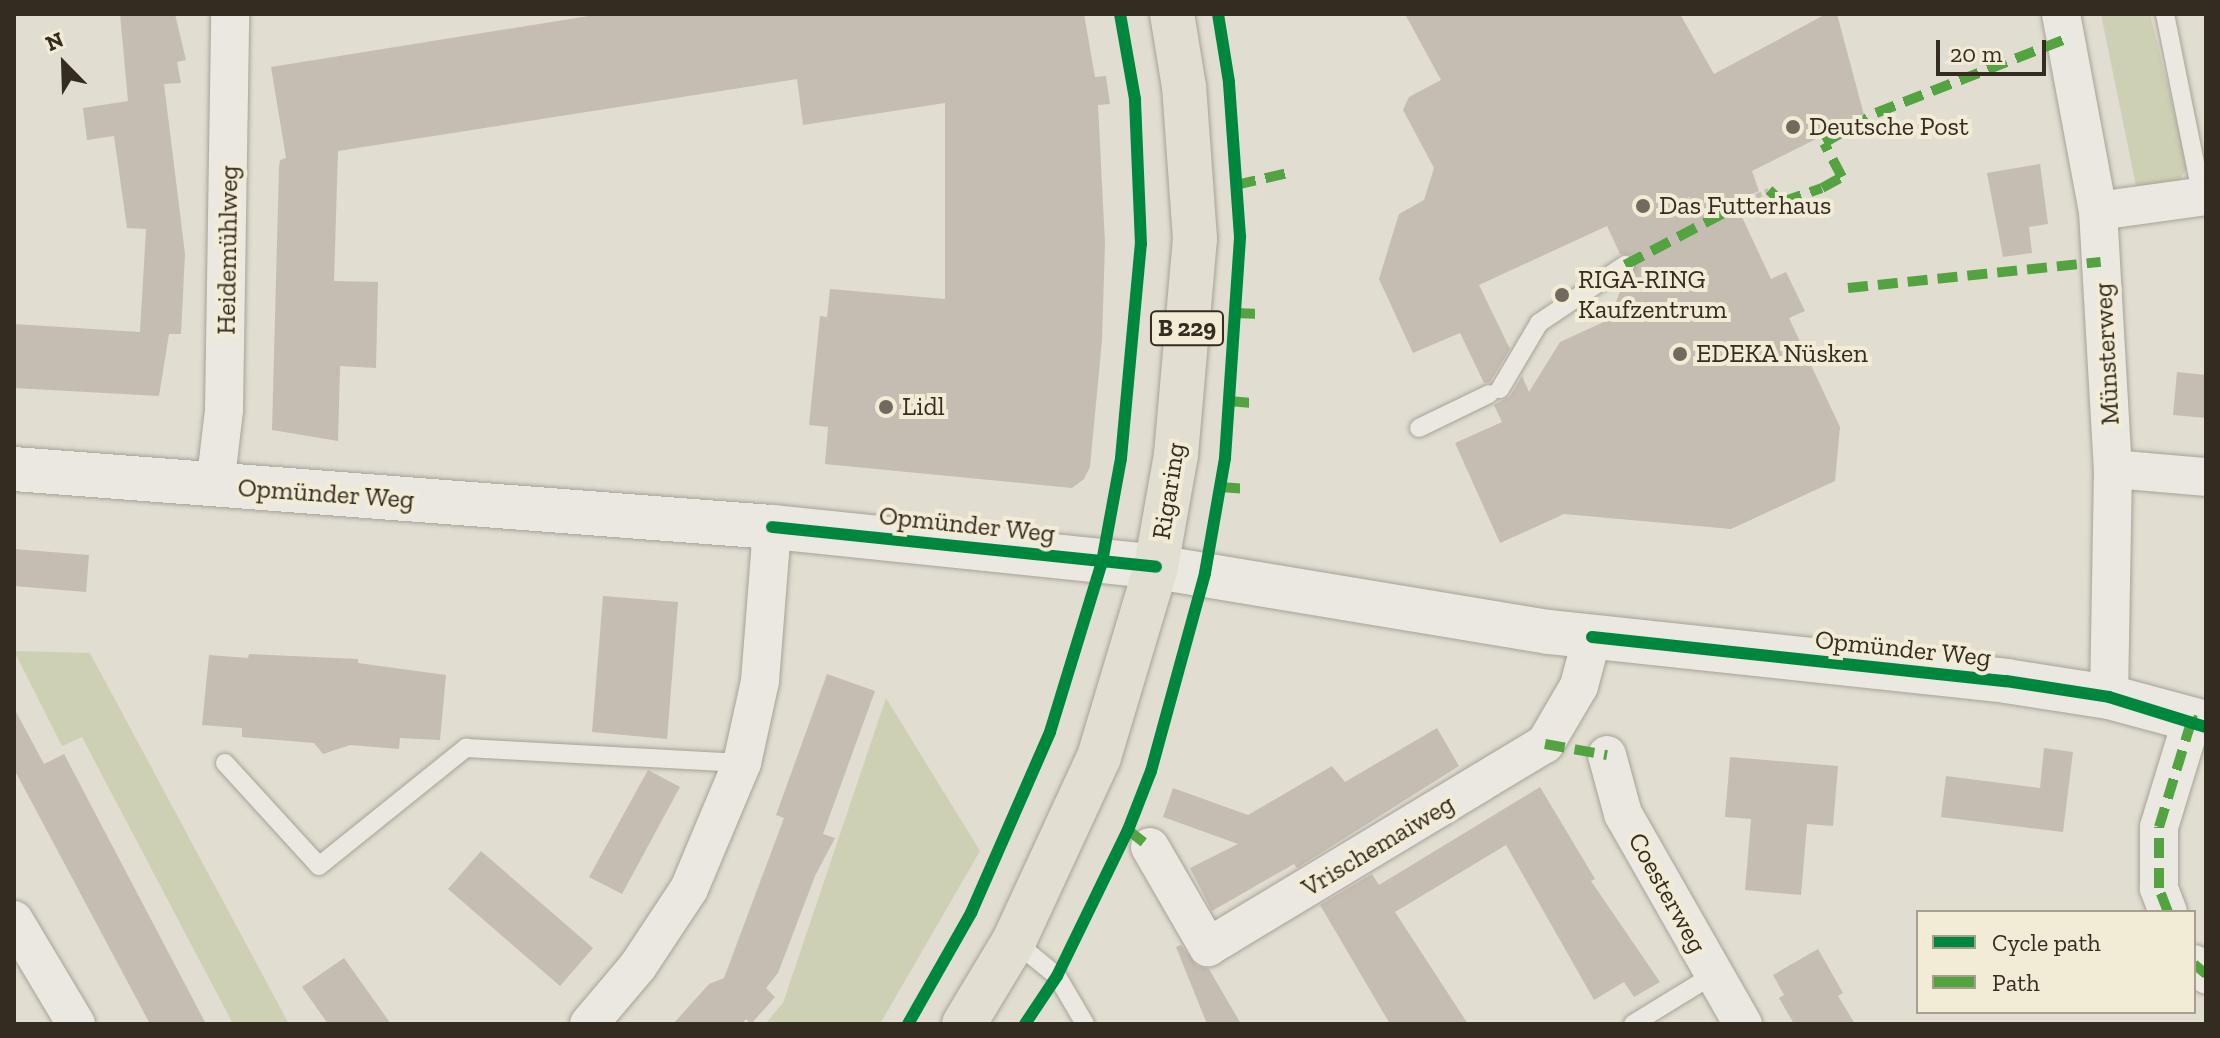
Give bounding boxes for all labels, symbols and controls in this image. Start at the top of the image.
north arrow [24,24,104,104]
scale bar [1940,24,2050,74]
text: N [41,26,67,57]
text: 20 m [1950,39,2002,68]
place label: Deutsche Post [1809,111,1969,143]
marker: Deutsche Post [1784,118,1802,136]
street label: Heidemühlweg [211,165,245,335]
place label: Das Futterhaus [1659,190,1832,222]
marker: Das Futterhaus [1634,197,1652,215]
place label: RIGA-RING Kaufzentrum [1578,264,1727,326]
street label: Münsterweg [2088,282,2126,426]
marker: RIGA-RING Kaufzentrum [1553,286,1571,304]
road number: B 229 [1149,308,1225,348]
place label: EDEKA Nüsken [1696,338,1869,370]
marker: EDEKA Nüsken [1671,345,1689,363]
place label: Lidl [902,391,945,423]
marker: Lidl [877,398,895,416]
street label: Rigaring [1146,440,1192,542]
street label: Opmünder Weg [236,472,416,516]
street label: Opmünder Weg [877,500,1057,550]
street label: Opmünder Weg [1813,624,1993,674]
street label: Vrischemaiweg [1296,788,1460,904]
street label: Coesterweg [1621,827,1713,959]
legend [1916,910,2196,1014]
text: Cycle path [1992,928,2101,957]
text: Path [1992,968,2040,997]

